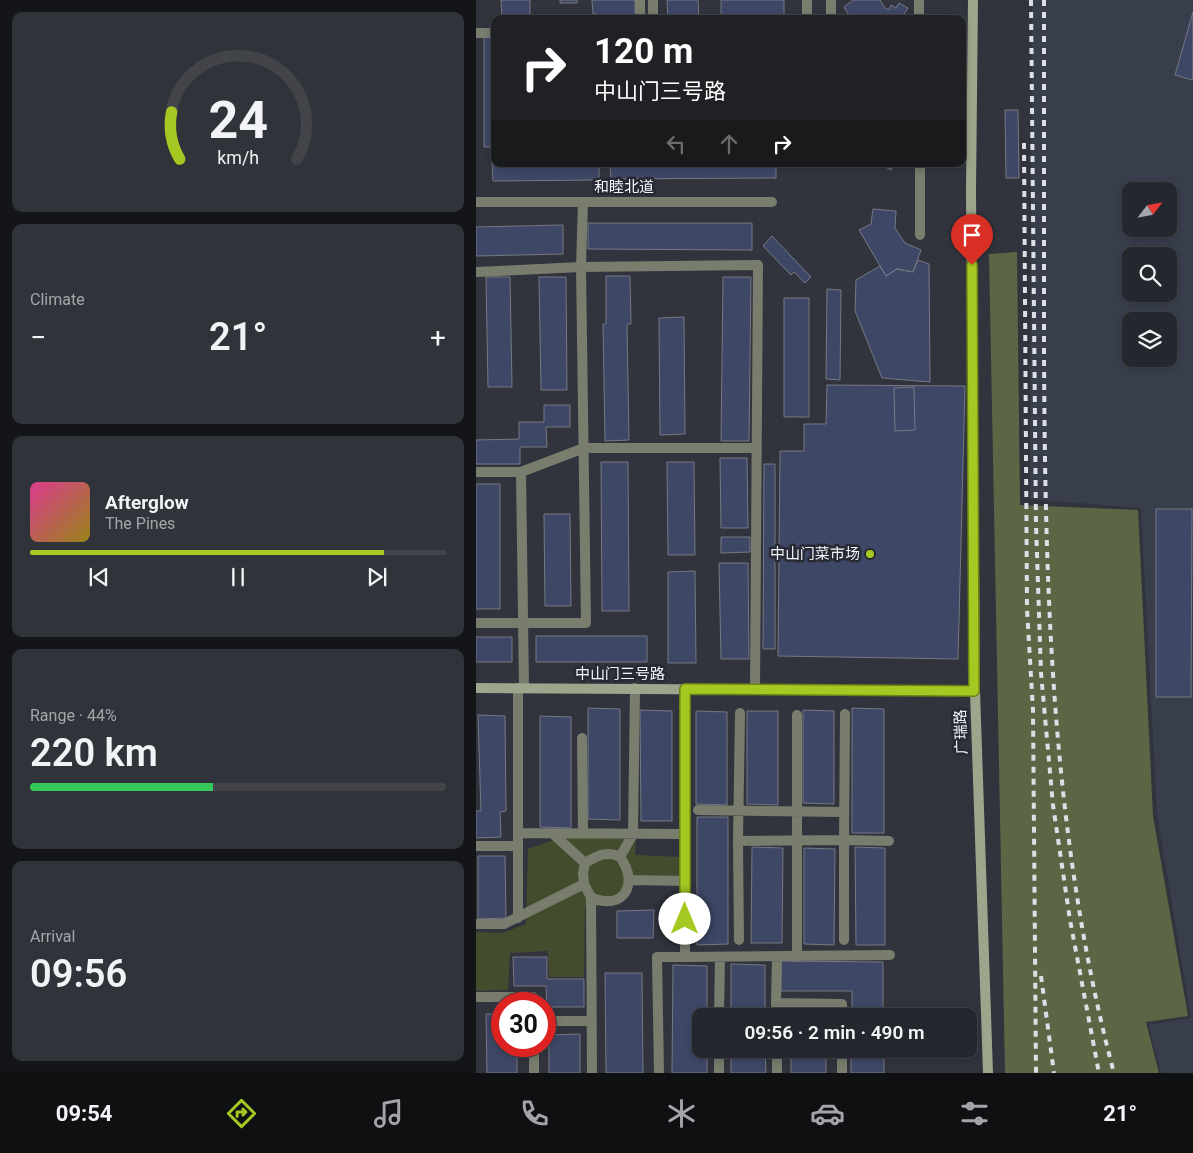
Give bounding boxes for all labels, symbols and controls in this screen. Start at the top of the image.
text: 120 m [594,31,693,72]
icon: right [511,35,576,100]
text: 中山门三号路 [594,79,726,104]
text: 24 [208,90,268,151]
icon: left [662,130,690,158]
icon: ahead [715,130,743,158]
icon: right [768,130,796,158]
text: km/h [217,147,259,168]
street label: 和睦北道 [594,178,654,196]
north arrow [1122,182,1177,238]
map controls [1122,182,1177,367]
pin [951,214,993,265]
icon: arrive [958,221,986,249]
button: search [1122,247,1177,302]
text: Climate [30,290,85,309]
button: layers [1122,312,1177,367]
text: 21° [209,315,267,359]
text: − [30,321,46,354]
text: + [430,321,446,354]
text: Afterglow [105,491,189,514]
text: The Pines [105,514,175,533]
place label: 中山门菜市场 [770,545,860,563]
marker: 中山门菜市场 [864,548,876,560]
icon: previous [85,563,113,591]
icon: pause [224,563,252,591]
icon: next [363,563,391,591]
street label: 中山门三号路 [575,665,665,683]
text: Range · 44% [30,706,117,725]
street label: 广瑞路 [951,709,971,755]
text: 220 km [30,731,158,775]
position arrow [658,892,710,944]
text: Arrival [30,927,75,946]
text: 09:56 [30,952,127,996]
speed limit sign: 30 [491,992,556,1057]
text: 09:56 · 2 min · 490 m [744,1021,925,1044]
icon: directions [224,1096,259,1131]
icon: music [371,1096,406,1131]
icon: phone [517,1096,552,1131]
icon: climate [664,1096,699,1131]
icon: car [810,1096,845,1131]
icon: filters [957,1096,992,1131]
text: 09:54 [56,1101,112,1126]
text: 21° [1103,1101,1137,1126]

